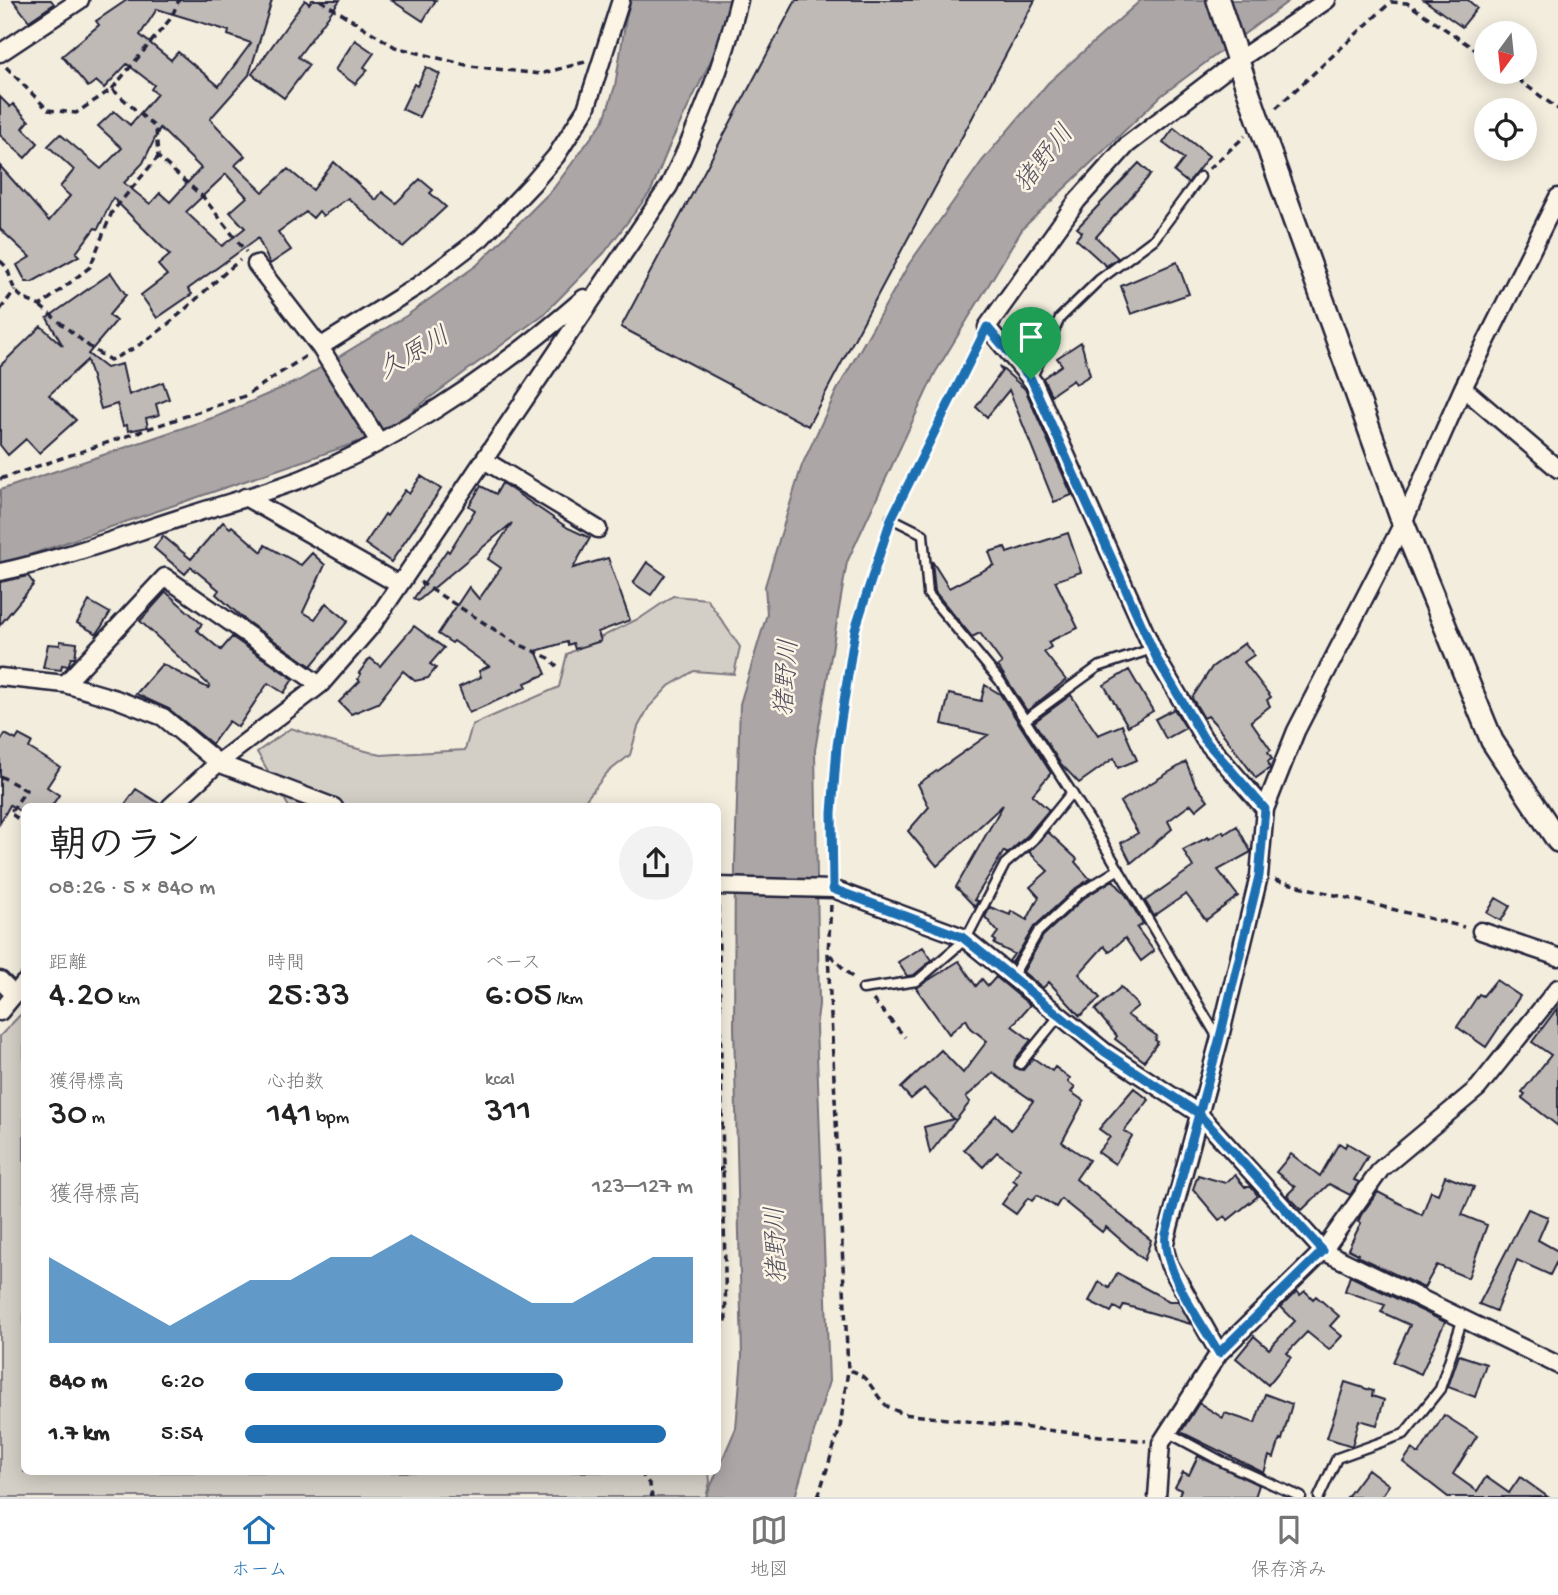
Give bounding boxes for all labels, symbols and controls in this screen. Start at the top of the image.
north arrow [1474,21,1536,84]
map controls [1474,21,1537,161]
button: locate [1474,98,1537,161]
water label: 猪野川 [1009,119,1083,200]
pin [1001,307,1061,379]
icon: arrive [1012,318,1050,356]
water label: 久原川 [373,321,457,388]
water label: 猪野川 [770,638,807,718]
button: share [619,826,693,900]
text: 朝のラン [49,827,201,871]
text: 08:26 · 5 × 840 m [49,875,215,902]
text: 距離 [49,953,87,976]
text: 時間 [267,953,305,976]
text: ペース [485,953,541,976]
text: 4.20 [49,976,114,1017]
text: 25:33 [267,976,350,1017]
text: 6:05 [485,976,552,1017]
text: km [114,988,140,1011]
text: /km [552,988,583,1011]
text: kcal [485,1069,515,1092]
text: 獲得標高 [49,1072,125,1095]
text: 心拍数 [267,1072,324,1095]
text: 311 [485,1092,531,1133]
text: 30 [49,1095,87,1136]
text: 141 [267,1095,312,1136]
text: m [87,1107,105,1130]
text: bpm [312,1107,349,1130]
text: 123–127 m [592,1174,693,1201]
text: 獲得標高 [49,1183,141,1210]
water label: 猪野川 [761,1205,796,1285]
text: 840 m [49,1369,107,1396]
text: 6:20 [161,1369,204,1396]
text: 1.7 km [49,1421,110,1448]
text: 5:54 [161,1421,203,1448]
tab: ホーム [231,1511,288,1583]
tab: 地図 [750,1511,788,1583]
tab: 保存済み [1251,1511,1327,1583]

